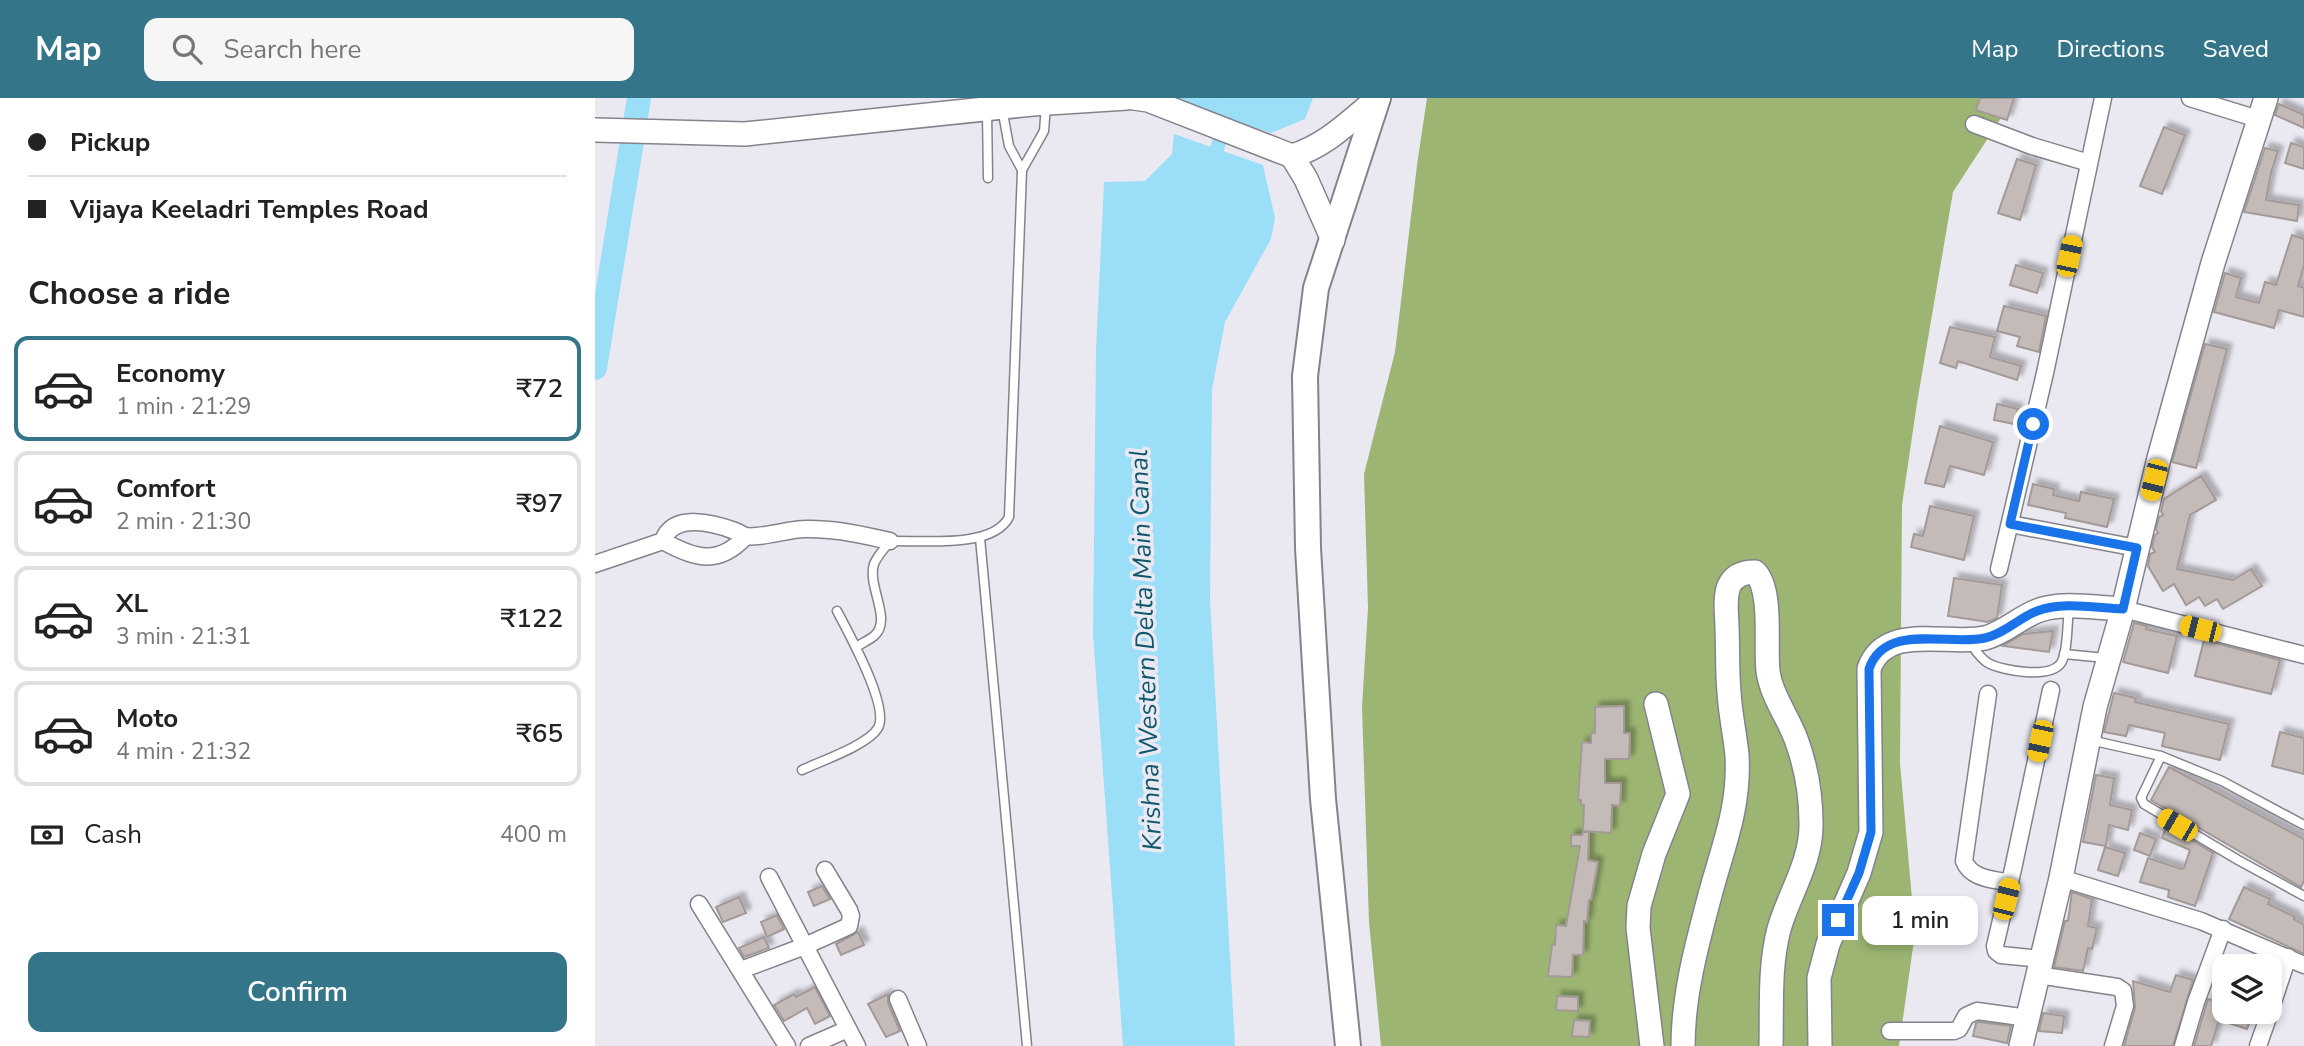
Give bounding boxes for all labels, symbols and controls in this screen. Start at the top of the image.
search box [144,18,634,81]
text: Map [35,27,102,72]
icon: search [168,30,206,68]
text: Search here [224,32,361,67]
text: Map [1971,33,2018,65]
text: Directions [2056,33,2165,65]
text: Saved [2203,33,2269,65]
text: Pickup [70,125,150,160]
text: Vijaya Keeladri Temples Road [70,192,429,227]
car [2055,233,2084,279]
text: Choose a ride [28,272,230,315]
text: Economy [116,356,225,391]
icon: car [32,357,95,420]
text: ₹72 [516,371,563,406]
text: 1 min · 21:29 [116,391,251,422]
route start [2017,408,2049,440]
water label: Krishna Western Delta Main Canal [1121,449,1170,851]
car [2139,457,2170,503]
text: Comfort [116,471,216,506]
icon: car [32,472,95,535]
text: ₹97 [516,486,563,521]
text: 2 min · 21:30 [116,506,251,537]
text: XL [116,586,148,621]
icon: car [32,587,95,650]
text: ₹122 [501,601,563,636]
car [2178,614,2223,644]
text: 3 min · 21:31 [116,621,251,652]
text: Moto [116,701,178,736]
icon: car [32,702,95,765]
text: ₹65 [516,716,563,751]
car [2026,718,2055,764]
text: 4 min · 21:32 [116,736,251,767]
car [2154,805,2201,845]
icon: cash [28,816,66,854]
text: Cash [84,817,142,852]
text: 400 m [500,819,567,850]
car [1991,876,2022,922]
callout: 1 min [1863,896,1978,944]
route end [1822,904,1854,936]
text: 1 min [1891,905,1949,936]
button: Confirm [28,952,567,1032]
map controls [2212,954,2282,1024]
button: layers [2212,954,2282,1024]

